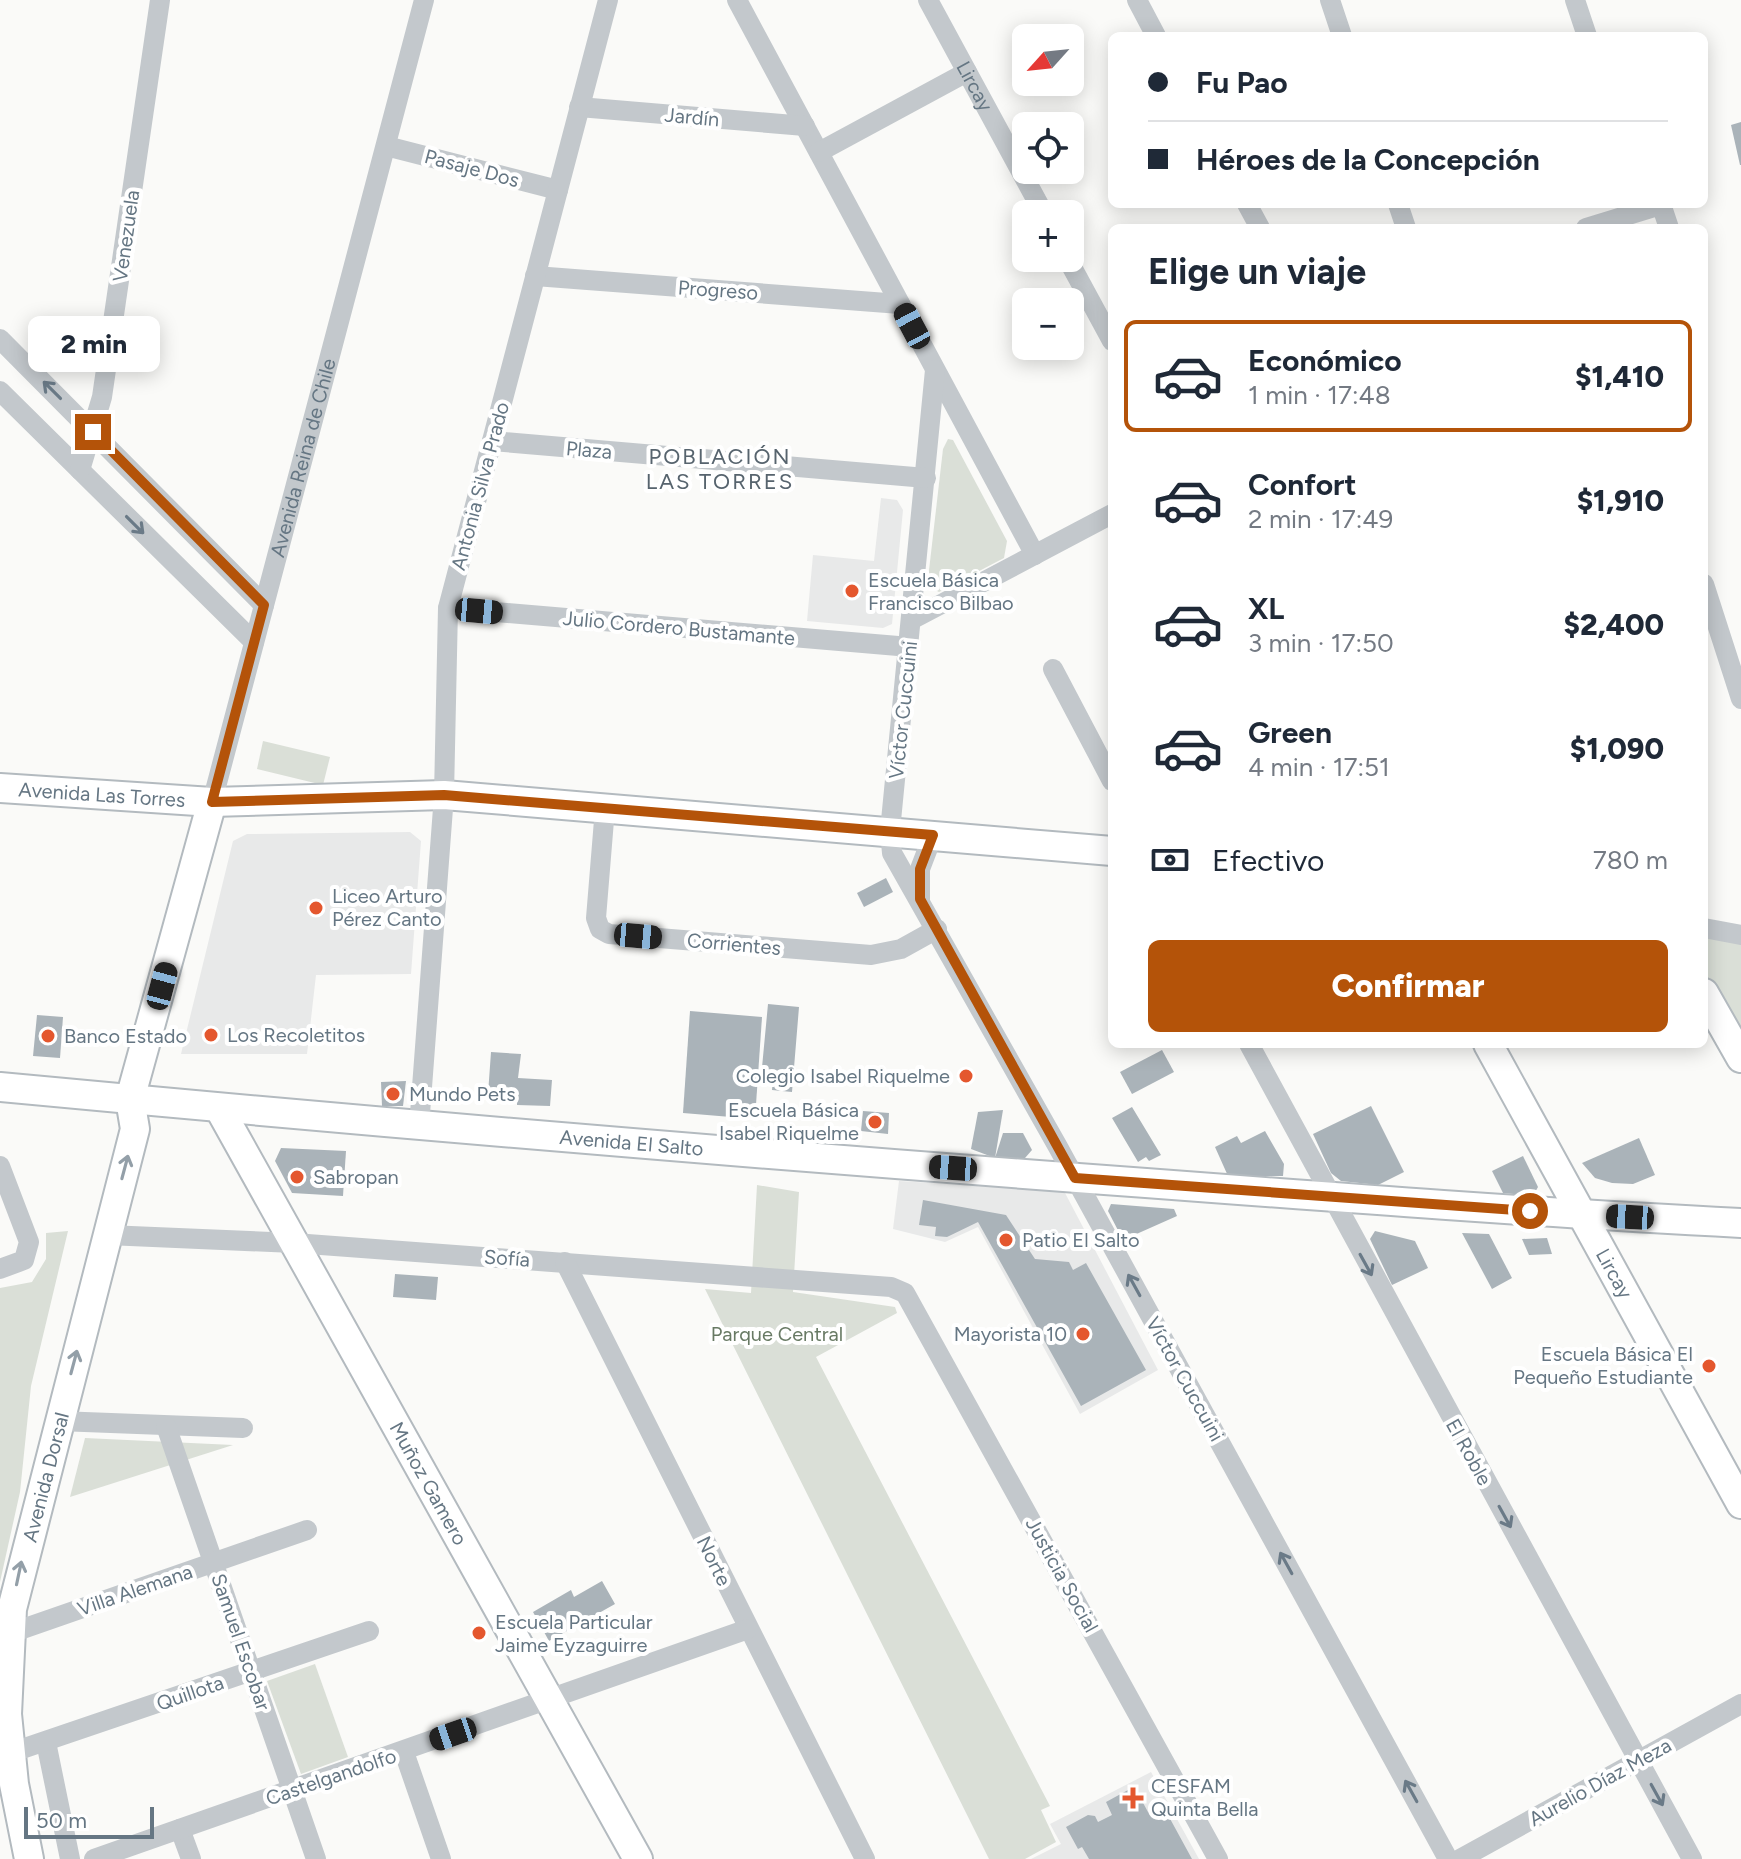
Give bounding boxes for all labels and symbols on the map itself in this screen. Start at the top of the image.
north arrow [1012,24,1084,96]
street label: Lircay [951,57,998,116]
street label: Jardín [664,103,720,131]
street label: Pasaje Dos [422,144,522,192]
street label: Venezuela [108,188,144,284]
street label: Progreso [677,275,759,305]
car [890,299,934,353]
callout: 2 min [27,316,159,372]
street label: Avenida Reina de Chile [265,356,341,560]
one-way arrow [43,381,62,400]
street label: Antonia Silva Prado [446,399,514,573]
route end [75,414,111,450]
street label: Plaza [565,436,613,464]
district label: POBLACIÓN LAS TORRES [646,443,794,495]
one-way arrow [125,515,145,534]
place label: Escuela Básica Francisco Bilbao [868,568,1014,615]
marker: Escuela Básica Francisco Bilbao [843,582,861,600]
car [454,597,504,625]
street label: Julio Cordero Bustamante [562,606,796,650]
street label: Víctor Cuccuini [884,640,922,780]
street label: Avenida Las Torres [18,777,186,812]
place label: Liceo Arturo Pérez Canto [332,884,443,931]
marker: Liceo Arturo Pérez Canto [307,899,325,917]
car [613,922,663,950]
street label: Corrientes [686,928,782,960]
car [144,960,180,1012]
place label: Los Recoletitos [227,1023,365,1047]
place label: Banco Estado [64,1024,187,1048]
marker: Los Recoletitos [202,1026,220,1044]
marker: Banco Estado [39,1027,57,1045]
place label: Colegio Isabel Riquelme [736,1064,950,1088]
marker: Colegio Isabel Riquelme [957,1067,975,1085]
place label: Mundo Pets [409,1082,516,1106]
marker: Mundo Pets [384,1085,402,1103]
place label: Escuela Básica Isabel Riquelme [719,1098,859,1145]
marker: Escuela Básica Isabel Riquelme [866,1113,884,1131]
street label: Avenida El Salto [559,1125,704,1161]
car [928,1154,978,1182]
one-way arrow [118,1155,133,1181]
place label: Sabropan [313,1165,399,1189]
marker: Sabropan [288,1168,306,1186]
route start [1512,1193,1548,1229]
car [1605,1204,1655,1230]
place label: Patio El Salto [1022,1228,1140,1252]
marker: Patio El Salto [997,1231,1015,1249]
street label: Sofía [483,1244,531,1272]
street label: Lircay [1591,1244,1638,1303]
one-way arrow [1359,1253,1375,1276]
one-way arrow [1126,1274,1141,1298]
street label: Víctor Cuccuini [1141,1312,1229,1446]
park label: Parque Central [711,1322,843,1346]
place label: Mayorista 10 [954,1322,1067,1346]
marker: Mayorista 10 [1074,1325,1092,1343]
place label: Escuela Básica El Pequeño Estudiante [1513,1342,1693,1389]
one-way arrow [67,1350,82,1376]
marker: Escuela Básica El Pequeño Estudiante [1700,1357,1718,1375]
street label: Avenida Dorsal [18,1410,74,1545]
street label: El Roble [1441,1415,1497,1490]
street label: Muñoz Gamero [385,1418,472,1549]
one-way arrow [1498,1505,1513,1529]
street label: Justicia Social [1021,1513,1103,1637]
street label: Norte [692,1532,736,1590]
one-way arrow [1277,1551,1293,1575]
street label: Villa Alemana [74,1559,196,1621]
one-way arrow [12,1560,27,1586]
street label: Samuel Escobar [206,1570,276,1714]
place label: Escuela Particular Jaime Eyzaguirre [495,1610,653,1657]
marker: Escuela Particular Jaime Eyzaguirre [470,1624,488,1642]
street label: Quillota [153,1670,227,1716]
car [426,1715,480,1753]
street label: Aurelio Díaz Meza [1525,1733,1675,1831]
street label: Castelgandolfo [263,1743,399,1811]
place label: CESFAM Quinta Bella [1151,1774,1258,1821]
one-way arrow [1402,1779,1418,1803]
one-way arrow [1649,1782,1665,1806]
marker: CESFAM Quinta Bella [1122,1787,1144,1809]
scale bar [24,1803,154,1839]

